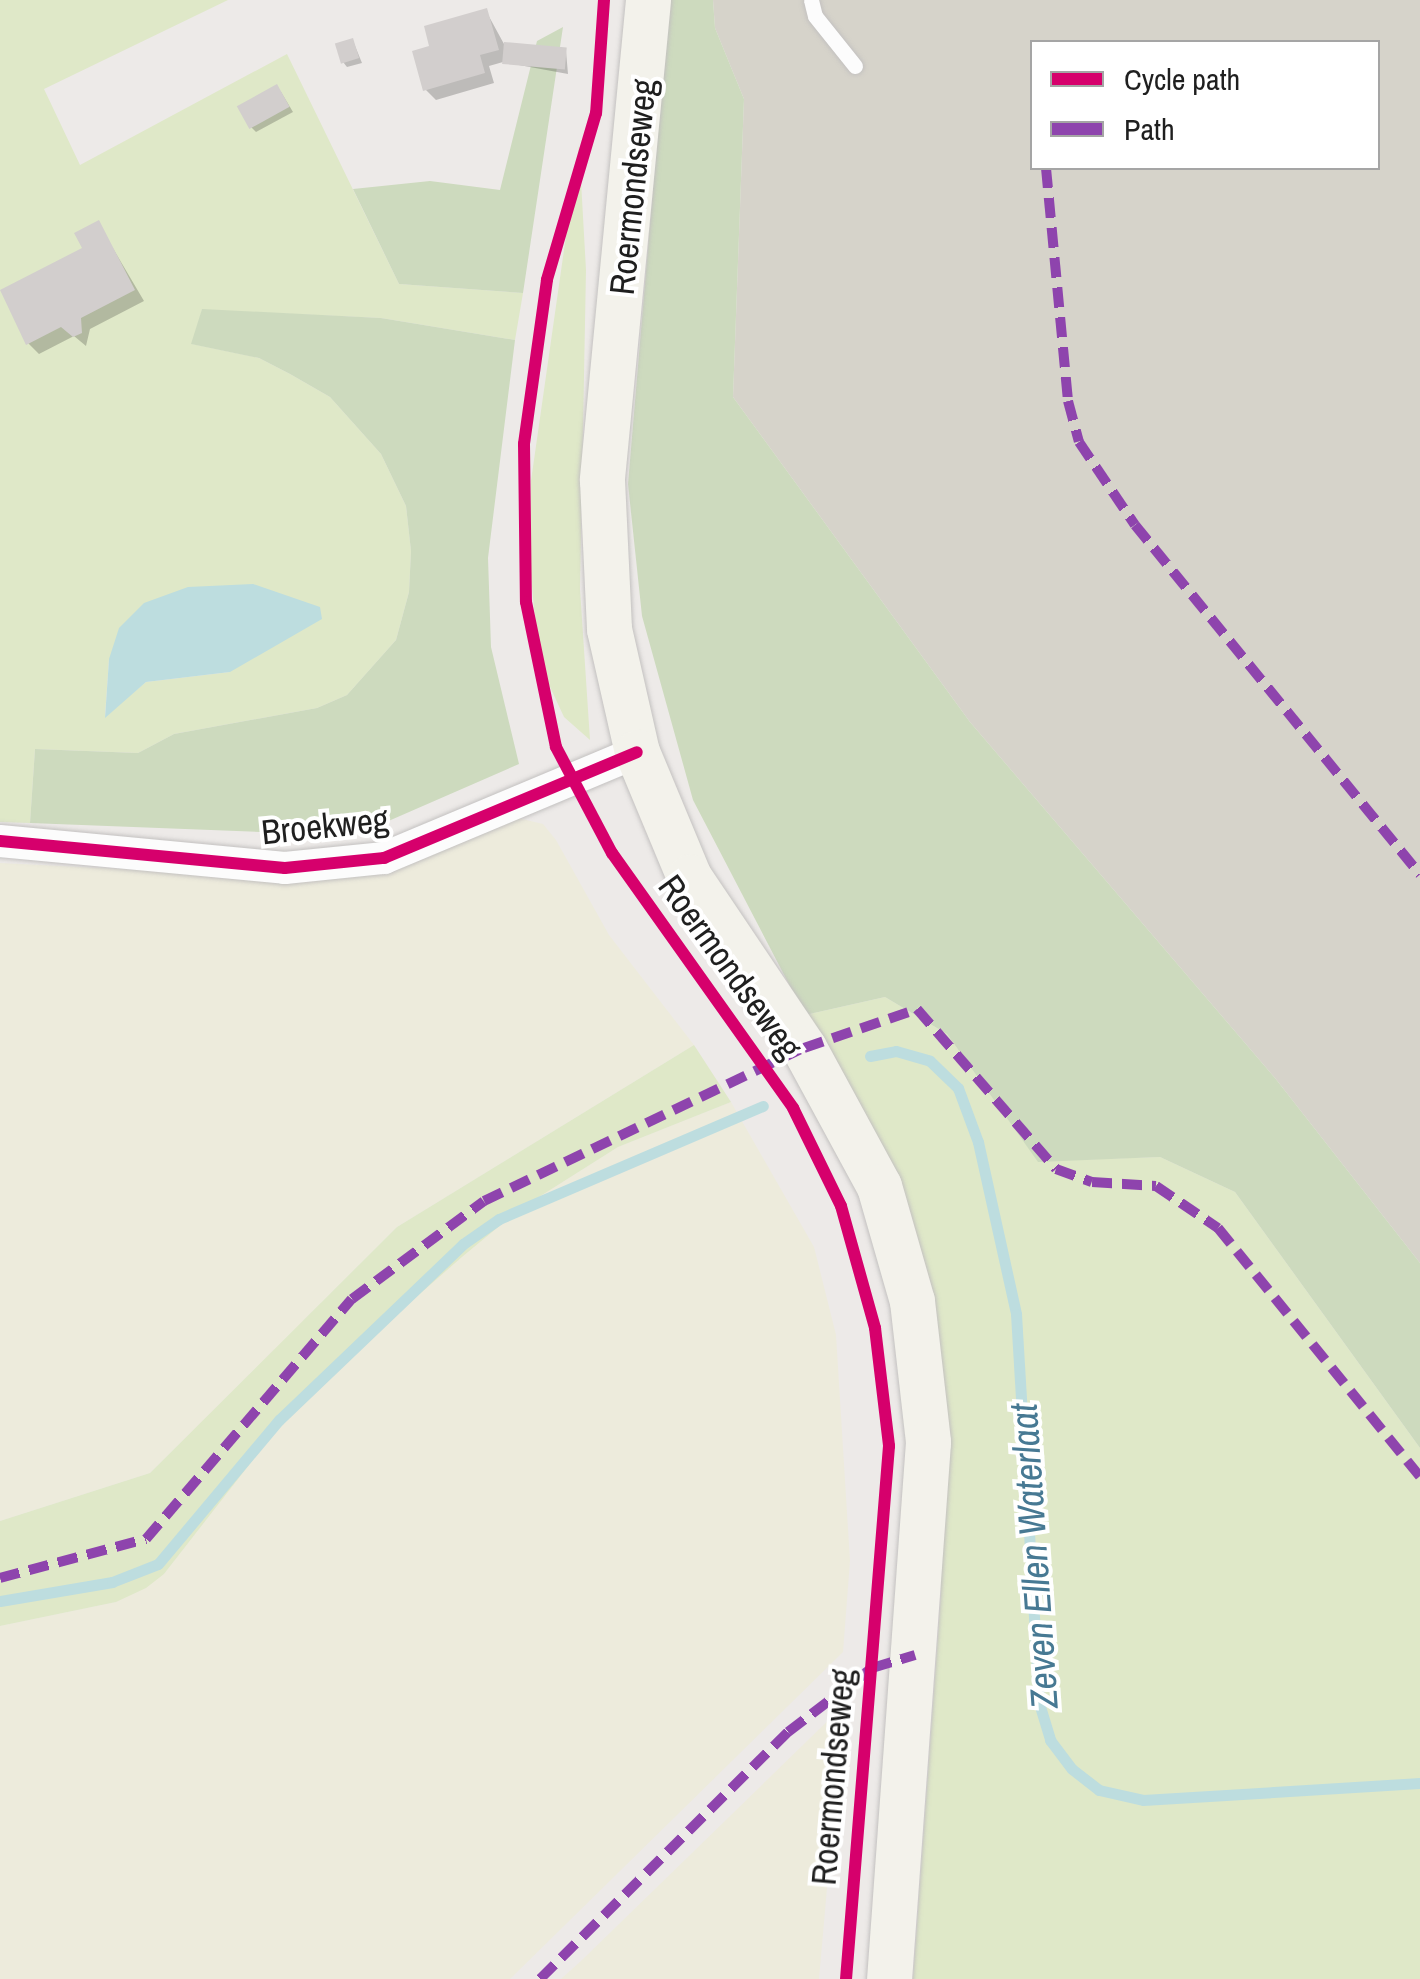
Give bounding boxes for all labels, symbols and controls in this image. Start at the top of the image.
legend [1030,40,1380,170]
text: Cycle path [1124,59,1240,99]
street label: Roermondseweg [601,77,665,297]
text: Path [1124,109,1175,149]
street label: Broekweg [259,798,391,854]
street label: Roermondseweg [649,867,811,1067]
water label: Zeven Ellen Waterlaat [1001,1402,1067,1710]
street label: Roermondseweg [803,1667,863,1887]

